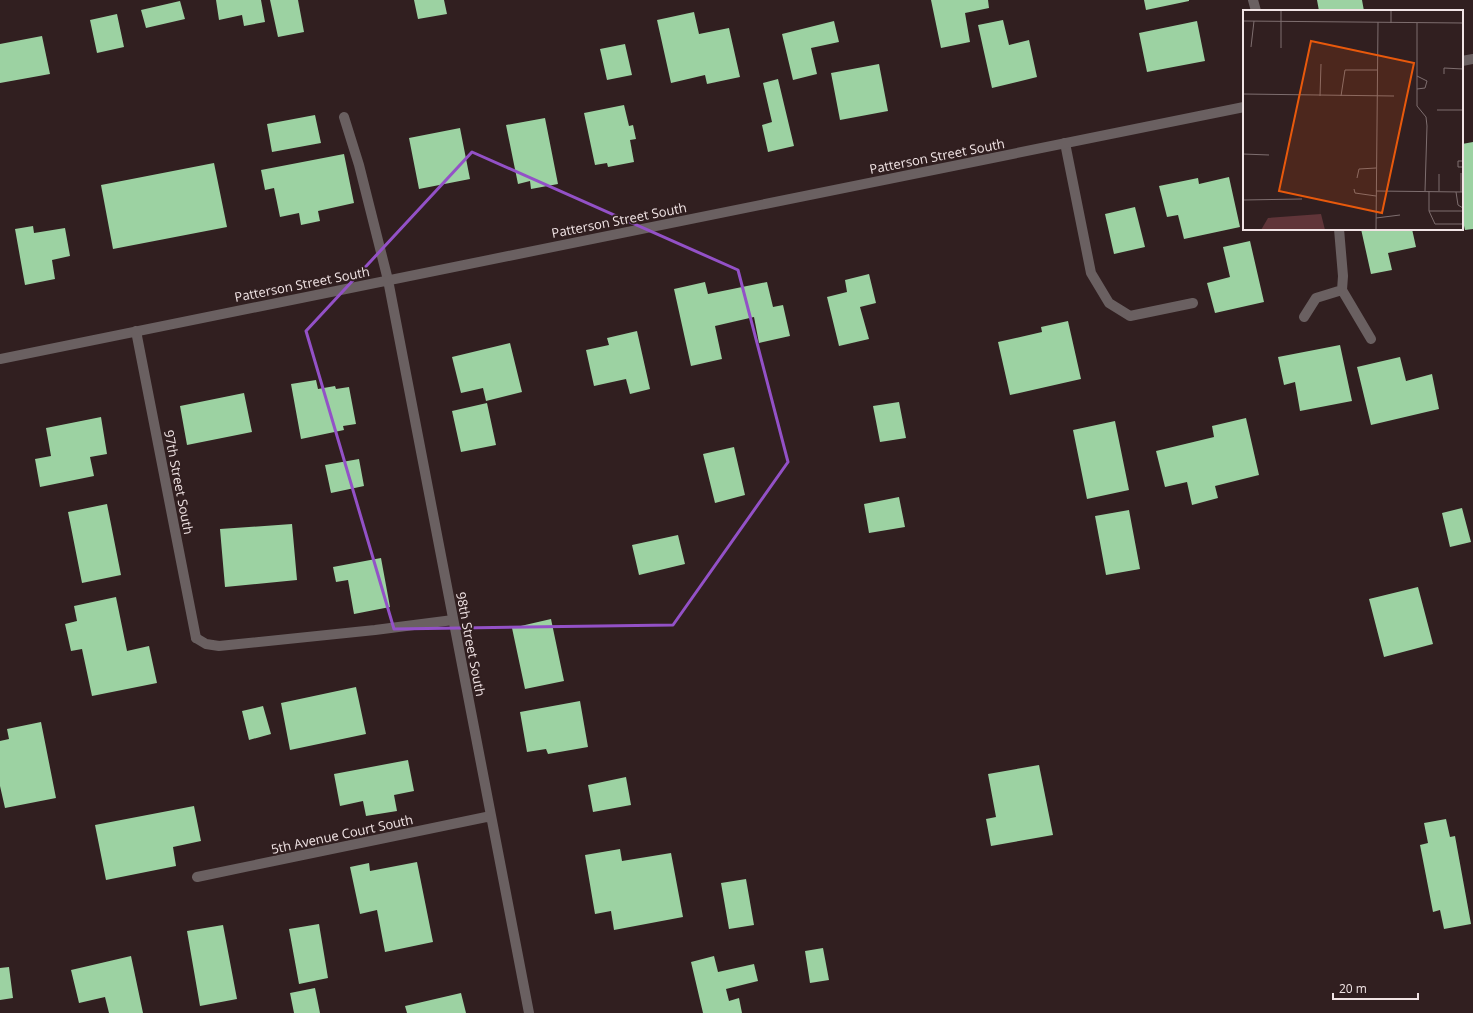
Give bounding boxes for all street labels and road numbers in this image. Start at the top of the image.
street label: Patterson Street South [868,134,1006,178]
street label: Patterson Street South [550,198,688,242]
street label: Patterson Street South [233,262,371,306]
street label: 97th Street South [160,428,198,536]
street label: 98th Street South [452,590,490,698]
street label: 5th Avenue Court South [269,810,415,858]

